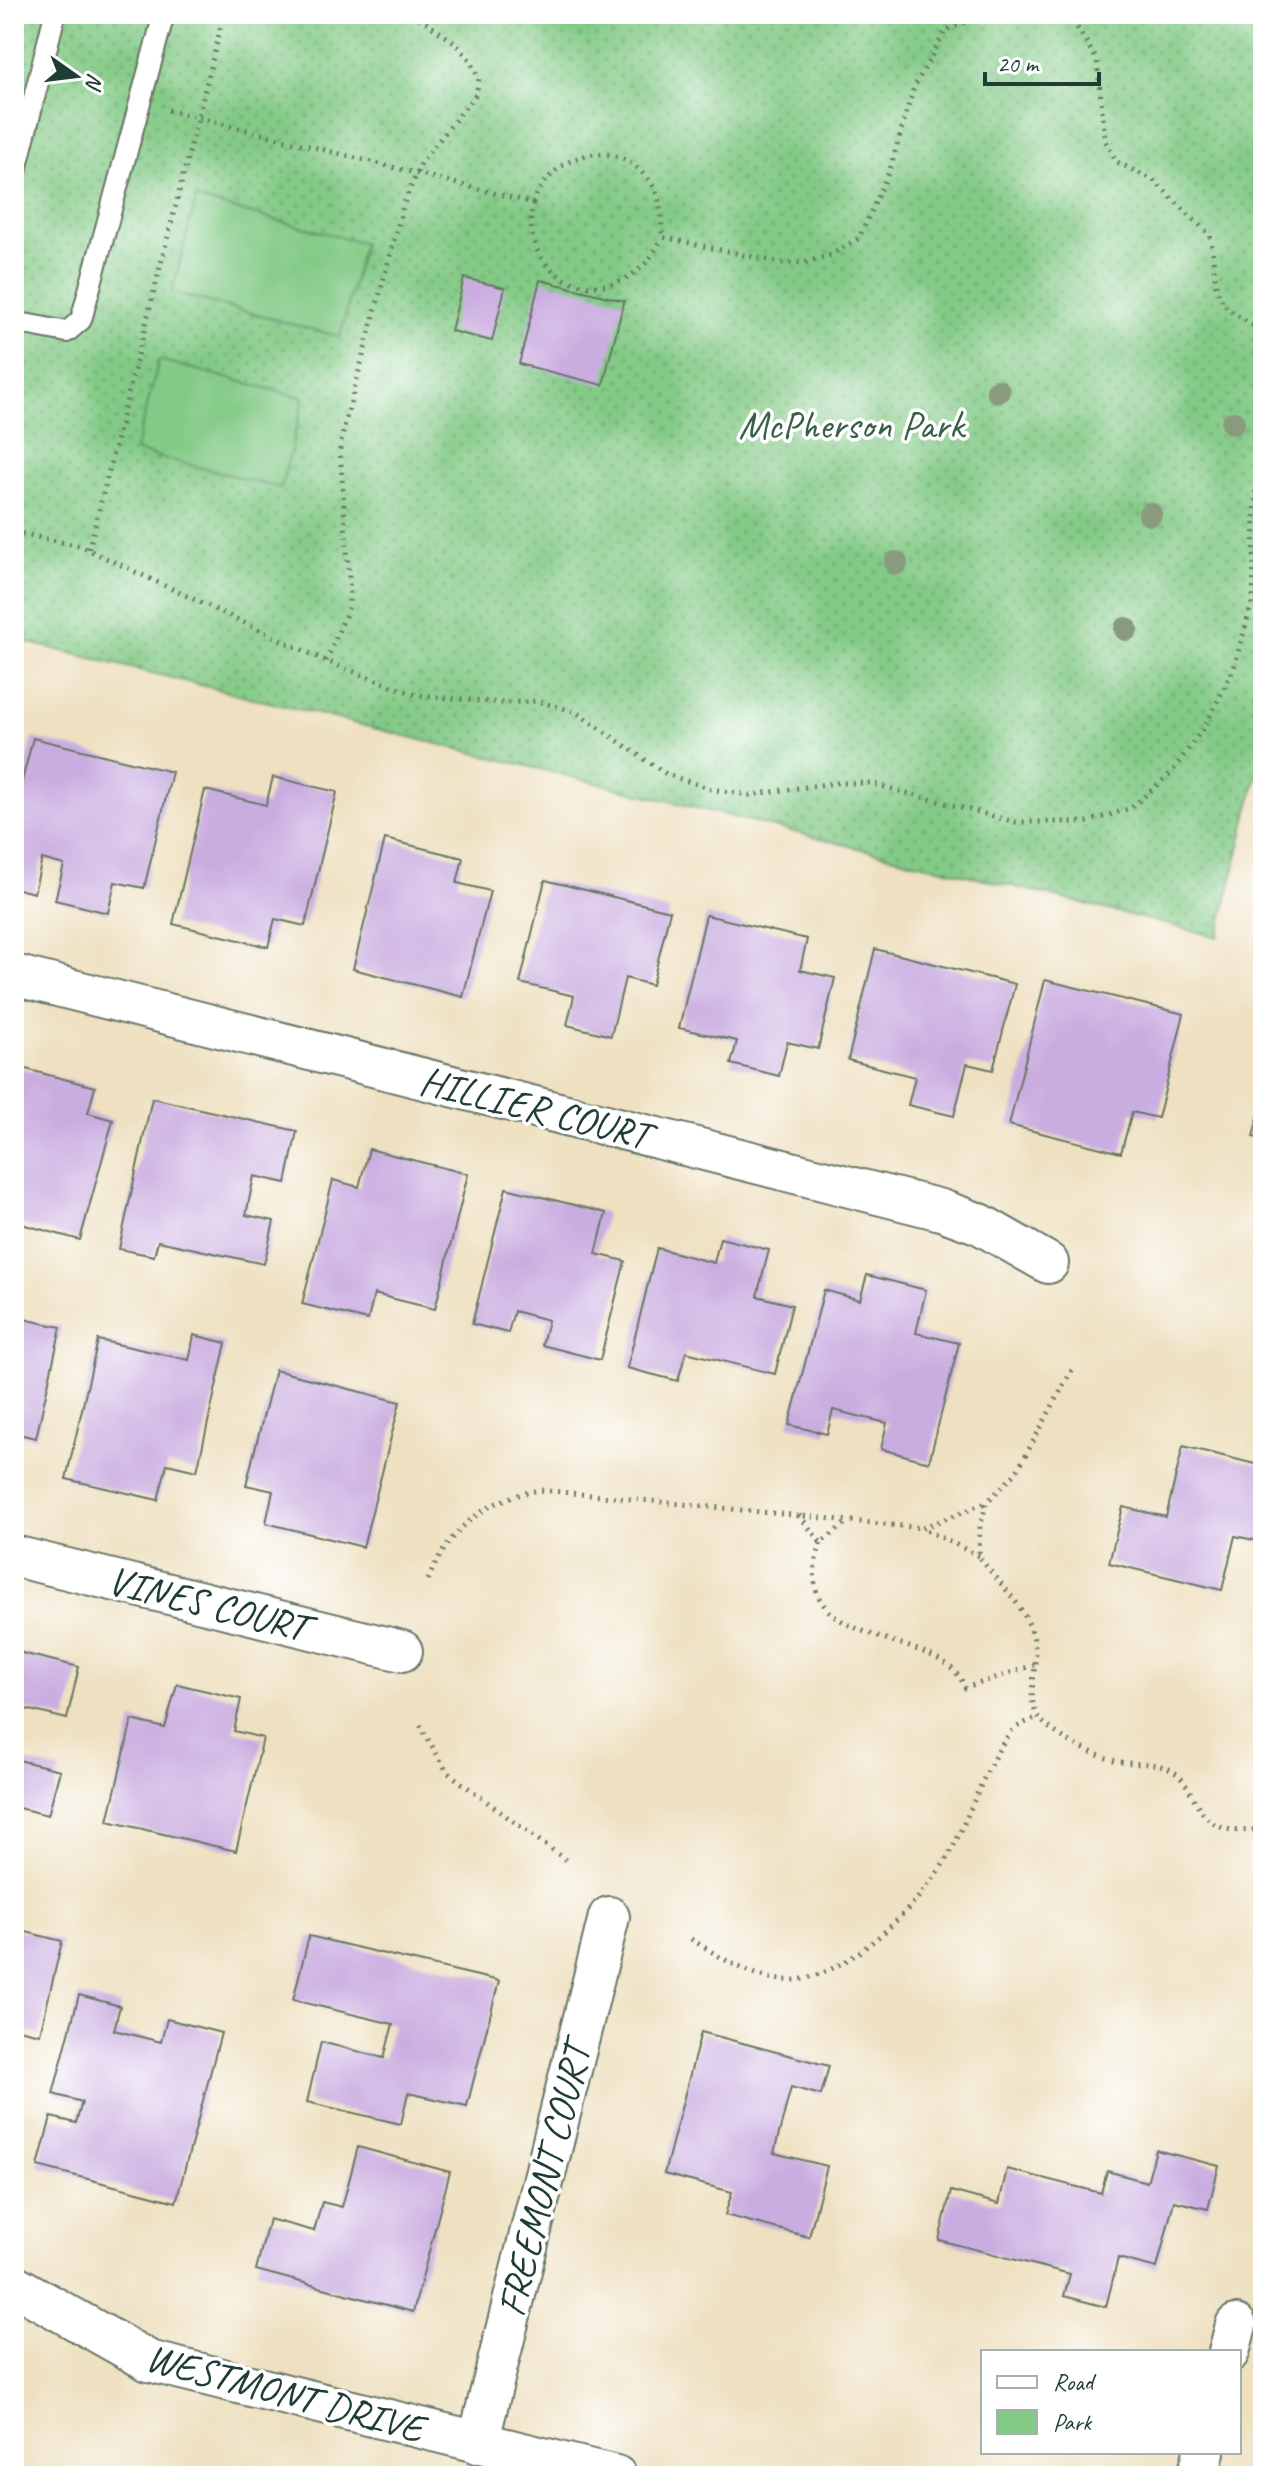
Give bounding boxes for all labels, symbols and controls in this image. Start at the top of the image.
north arrow [36,36,116,116]
scale bar [985,36,1099,86]
text: 20 m [997,49,1040,79]
text: N [78,71,110,94]
park label: McPherson Park [738,400,967,450]
street label: HILLIER COURT [415,1055,662,1162]
street label: VINES COURT [103,1555,322,1655]
street label: FREEMONT COURT [486,2030,604,2321]
street label: WESTMONT DRIVE [141,2332,433,2455]
legend [981,2350,1241,2454]
text: Road [1053,2367,1097,2397]
text: Park [1053,2407,1093,2437]

